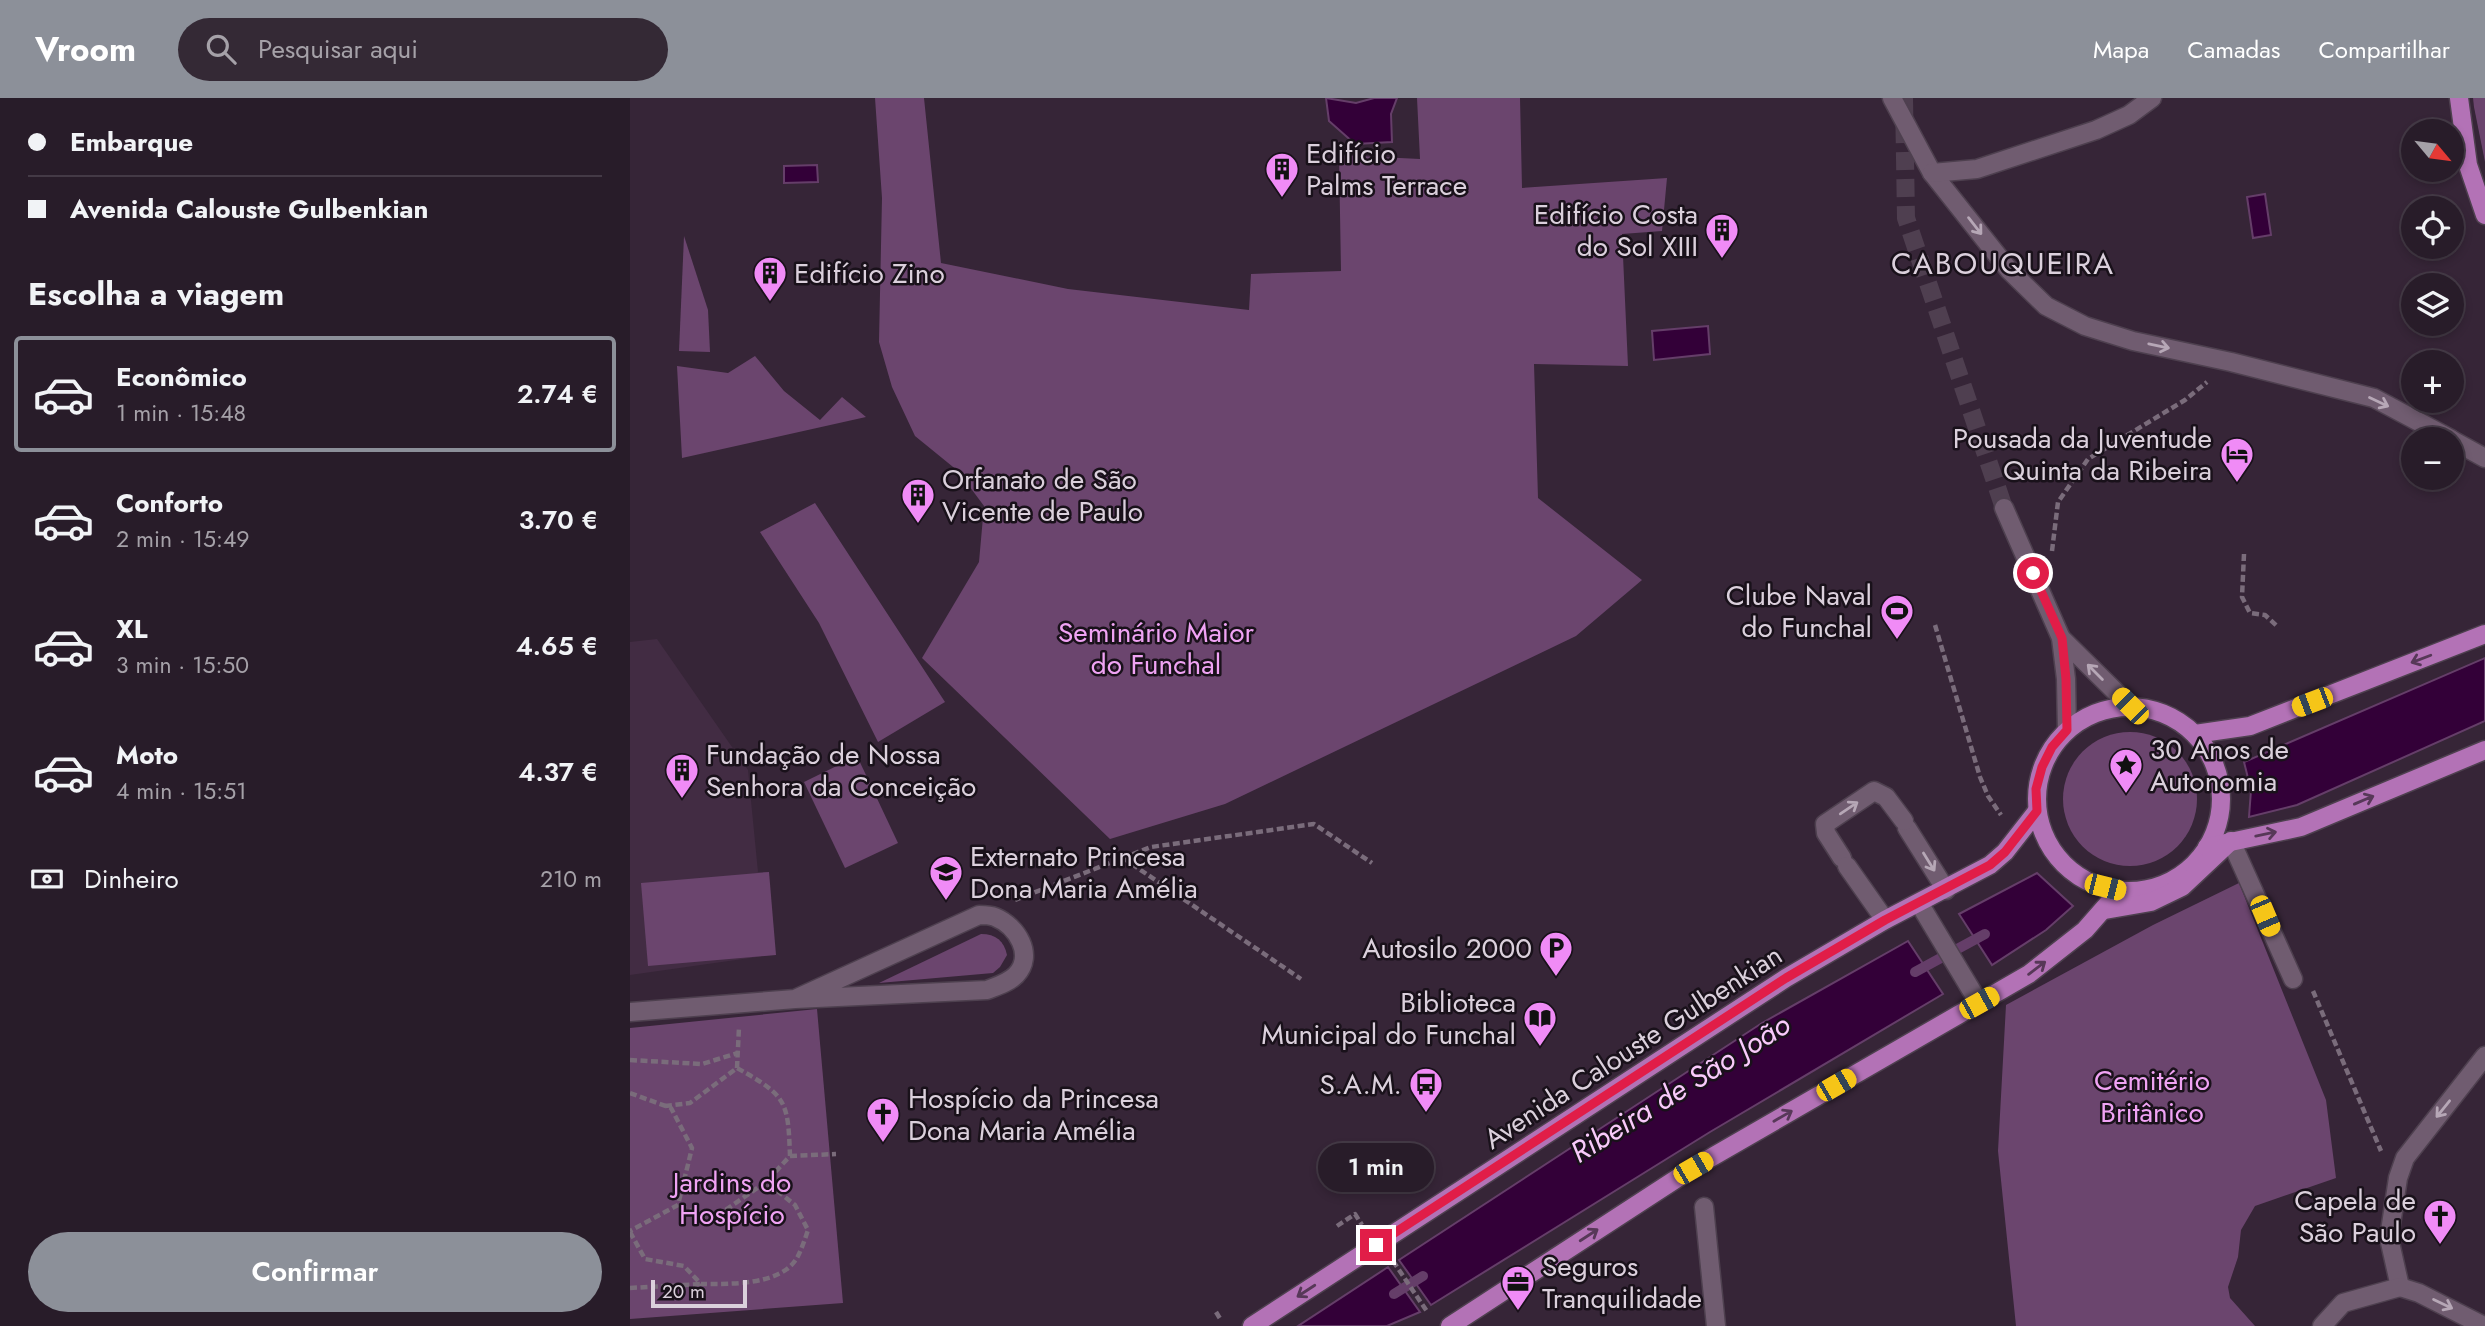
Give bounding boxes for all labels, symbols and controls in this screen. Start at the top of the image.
search box [178,18,668,81]
text: Vroom [35,26,136,73]
icon: search [202,30,240,68]
text: Pesquisar aqui [258,30,418,68]
text: Mapa [2093,32,2149,67]
text: Camadas [2187,32,2280,67]
text: Compartilhar [2318,32,2450,67]
north arrow [2401,119,2464,182]
map controls [2401,119,2464,490]
text: Embarque [70,123,193,161]
place label: Edifício Palms Terrace [1306,133,1467,206]
building icon: Edifício Palms Terrace [1263,150,1301,199]
text: Avenida Calouste Gulbenkian [70,190,429,228]
place label: Edifício Costa do Sol XIII [1534,194,1698,267]
button: locate [2401,196,2464,259]
building icon: Edifício Costa do Sol XIII [1703,211,1741,260]
one-way arrow [1967,217,1982,235]
district label: CABOUQUEIRA [1891,242,2115,285]
place label: Edifício Zino [794,253,945,294]
building icon: Edifício Zino [751,254,789,303]
text: Escolha a viagem [28,271,284,317]
button: layers [2401,273,2464,336]
one-way arrow [2147,340,2170,354]
button: + [2401,350,2464,413]
text: Econômico [116,358,247,396]
icon: car [32,363,95,426]
text: 2.74 € [517,375,598,413]
text: 1 min · 15:48 [116,396,246,430]
one-way arrow [2368,396,2389,409]
place label: Pousada da Juventude Quinta da Ribeira [1953,418,2212,491]
button: − [2401,427,2464,490]
hotel icon: Pousada da Juventude Quinta da Ribeira [2218,435,2256,484]
place label: Orfanato de São Vicente de Paulo [942,459,1143,532]
building icon: Orfanato de São Vicente de Paulo [899,476,937,525]
text: Conforto [116,484,223,522]
icon: car [32,489,95,552]
text: 3.70 € [519,501,598,539]
text: 2 min · 15:49 [116,522,250,556]
route start [2017,557,2049,589]
place label: Clube Naval do Funchal [1726,575,1872,648]
sports icon: Clube Naval do Funchal [1878,592,1916,641]
text: XL [116,610,148,648]
park label: Seminário Maior do Funchal [1058,612,1254,685]
icon: car [32,615,95,678]
text: 4.65 € [516,627,598,665]
text: 3 min · 15:50 [116,648,249,682]
one-way arrow [2411,654,2433,667]
one-way arrow [2087,664,2104,681]
car [2108,684,2153,728]
car [2289,685,2336,719]
place label: 30 Anos de Autonomia [2150,729,2289,802]
place label: Fundação de Nossa Senhora da Conceição [706,734,976,807]
text: Moto [116,736,178,774]
icon: car [32,741,95,804]
place icon: 30 Anos de Autonomia [2107,746,2145,795]
building icon: Fundação de Nossa Senhora da Conceição [663,751,701,800]
text: 4.37 € [518,753,598,791]
text: 4 min · 15:51 [116,774,247,808]
one-way arrow [2353,793,2374,806]
one-way arrow [1839,801,1858,815]
one-way arrow [2254,826,2277,840]
place label: Externato Princesa Dona Maria Amélia [970,836,1198,909]
one-way arrow [1922,851,1936,871]
school or university icon: Externato Princesa Dona Maria Amélia [927,853,965,902]
icon: cash [28,860,66,898]
text: Dinheiro [84,860,179,898]
text: 210 m [540,862,602,896]
car [2083,872,2128,902]
car [2248,893,2283,939]
place label: Autosilo 2000 [1362,928,1532,969]
parking icon: Autosilo 2000 [1537,929,1575,978]
street label: Avenida Calouste Gulbenkian [1476,935,1790,1159]
one-way arrow [2027,961,2046,975]
place label: Biblioteca Municipal do Funchal [1261,982,1516,1055]
car [1956,984,2003,1022]
library icon: Biblioteca Municipal do Funchal [1521,999,1559,1048]
water label: Ribeira de São João [1562,1003,1798,1173]
park label: Cemitério Britânico [2094,1060,2210,1133]
place label: S.A.M. [1319,1064,1402,1105]
bus stop icon: S.A.M. [1407,1065,1445,1114]
car [1813,1065,1860,1105]
place label: Hospício da Princesa Dona Maria Amélia [908,1078,1159,1151]
church icon: Hospício da Princesa Dona Maria Amélia [864,1095,902,1144]
one-way arrow [2435,1100,2450,1118]
one-way arrow [1772,1109,1792,1123]
callout: 1 min [1318,1144,1434,1192]
car [1670,1148,1717,1188]
text: 1 min [1348,1150,1404,1184]
park label: Jardins do Hospício [669,1162,791,1235]
place label: Capela de São Paulo [2294,1180,2416,1253]
church icon: Capela de São Paulo [2421,1197,2459,1246]
one-way arrow [1579,1228,1598,1243]
route end [1360,1229,1392,1261]
button: Confirmar [28,1232,602,1312]
place label: Seguros Tranquilidade [1542,1246,1702,1319]
office icon: Seguros Tranquilidade [1499,1263,1537,1312]
scale bar [651,1277,747,1309]
text: 20 m [662,1278,705,1305]
one-way arrow [1297,1284,1317,1298]
one-way arrow [2432,1298,2453,1311]

